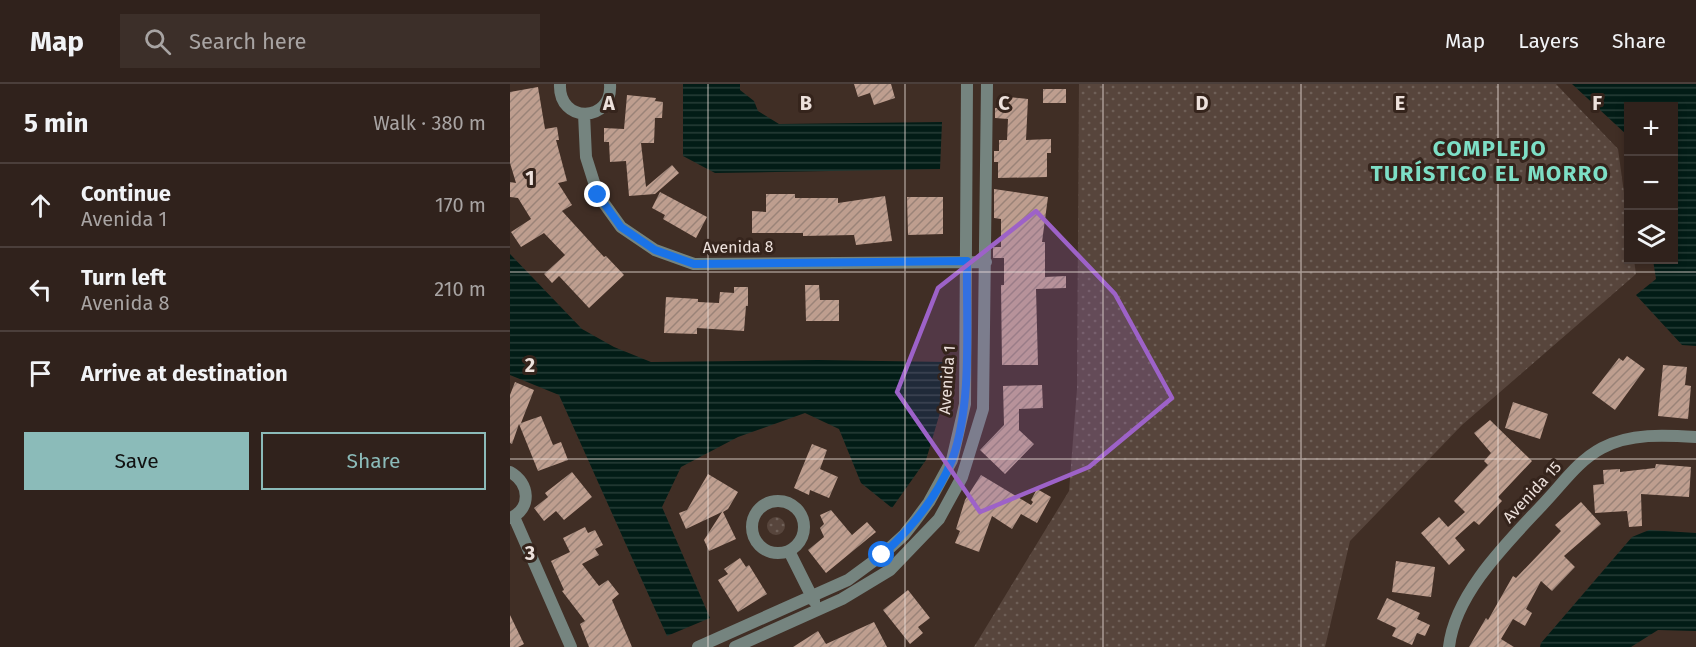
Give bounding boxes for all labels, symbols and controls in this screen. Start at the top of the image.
search box [120,14,540,68]
text: Map [30,25,84,58]
icon: search [141,25,174,58]
text: Search here [189,28,307,55]
text: Map [1445,28,1485,54]
text: Layers [1518,28,1579,54]
text: Share [1612,28,1666,54]
text: A [602,91,616,115]
text: B [800,91,812,115]
text: C [998,91,1010,115]
text: D [1195,91,1209,115]
text: E [1395,91,1405,115]
text: F [1592,91,1602,115]
map controls [1624,102,1678,264]
button: + [1624,102,1678,156]
text: 5 min [24,108,88,139]
text: Walk · 380 m [373,111,486,135]
district label: COMPLEJO TURÍSTICO EL MORRO [1371,135,1609,187]
button: − [1624,156,1678,210]
text: 1 [525,166,535,190]
text: Continue [81,180,171,207]
route end [584,181,610,207]
icon: ahead [24,189,57,222]
text: 170 m [435,193,486,217]
text: Avenida 1 [81,207,167,231]
button: layers [1624,210,1678,264]
street label: Avenida 8 [702,237,774,257]
text: Turn left [81,264,166,291]
icon: left [24,273,57,306]
text: 210 m [434,277,486,301]
text: Avenida 8 [81,291,170,315]
street label: Avenida 1 [935,345,959,415]
text: 2 [525,353,535,377]
icon: arrive [24,357,57,390]
text: Arrive at destination [81,360,288,387]
button: Save [24,432,249,490]
button: Share [261,432,486,490]
street label: Avenida 15 [1499,457,1565,527]
text: 3 [524,541,535,565]
route start [868,541,894,567]

